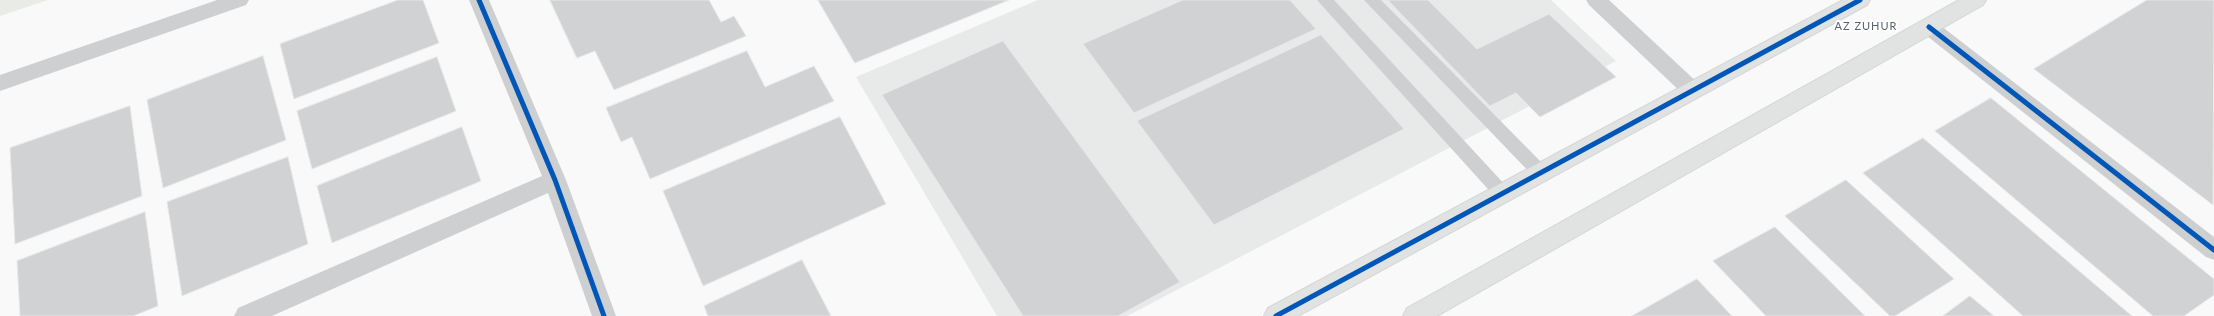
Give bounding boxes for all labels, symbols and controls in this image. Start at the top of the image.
district label: AZ ZUHUR [1835,19,1897,33]

